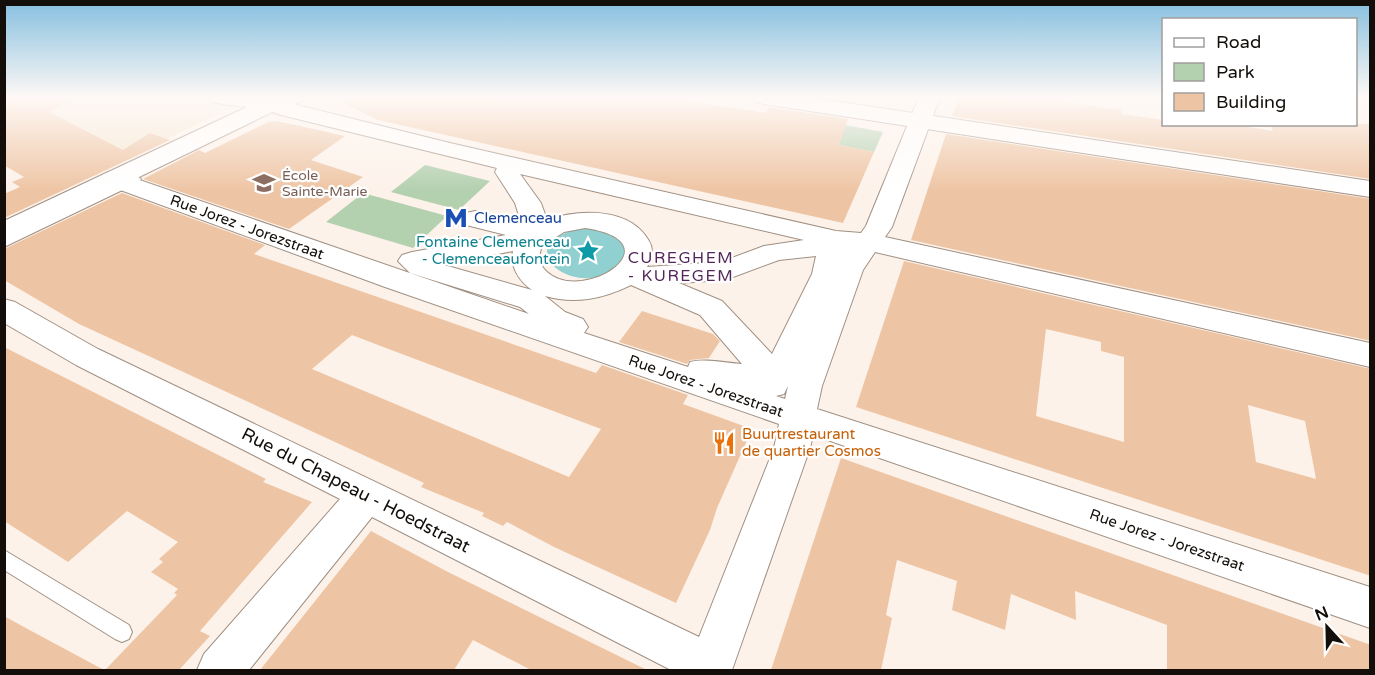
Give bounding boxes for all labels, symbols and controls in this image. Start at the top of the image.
legend [1162,18,1357,126]
text: Road [1216,31,1261,53]
text: Park [1216,61,1255,83]
text: Building [1216,91,1286,113]
place label: École Sainte-Marie [282,167,367,200]
school or university icon: École Sainte-Marie [251,170,277,196]
street label: Rue Jorez - Jorezstraat [168,191,327,263]
metro station icon: Clemenceau [443,205,469,231]
place label: Clemenceau [474,209,562,227]
place label: Fontaine Clemenceau - Clemenceaufontein [416,233,570,268]
place icon: Fontaine Clemenceau - Clemenceaufontein [575,238,601,264]
district label: CUREGHEM - KUREGEM [628,248,734,286]
street label: Rue Jorez - Jorezstraat [626,351,786,421]
street label: Rue du Chapeau - Hoedstraat [238,423,474,557]
place label: Buurtrestaurant de quartier Cosmos [742,425,881,460]
restaurant icon: Buurtrestaurant de quartier Cosmos [711,430,737,456]
street label: Rue Jorez - Jorezstraat [1087,505,1247,575]
north arrow [1297,597,1357,657]
text: N [1312,602,1331,626]

